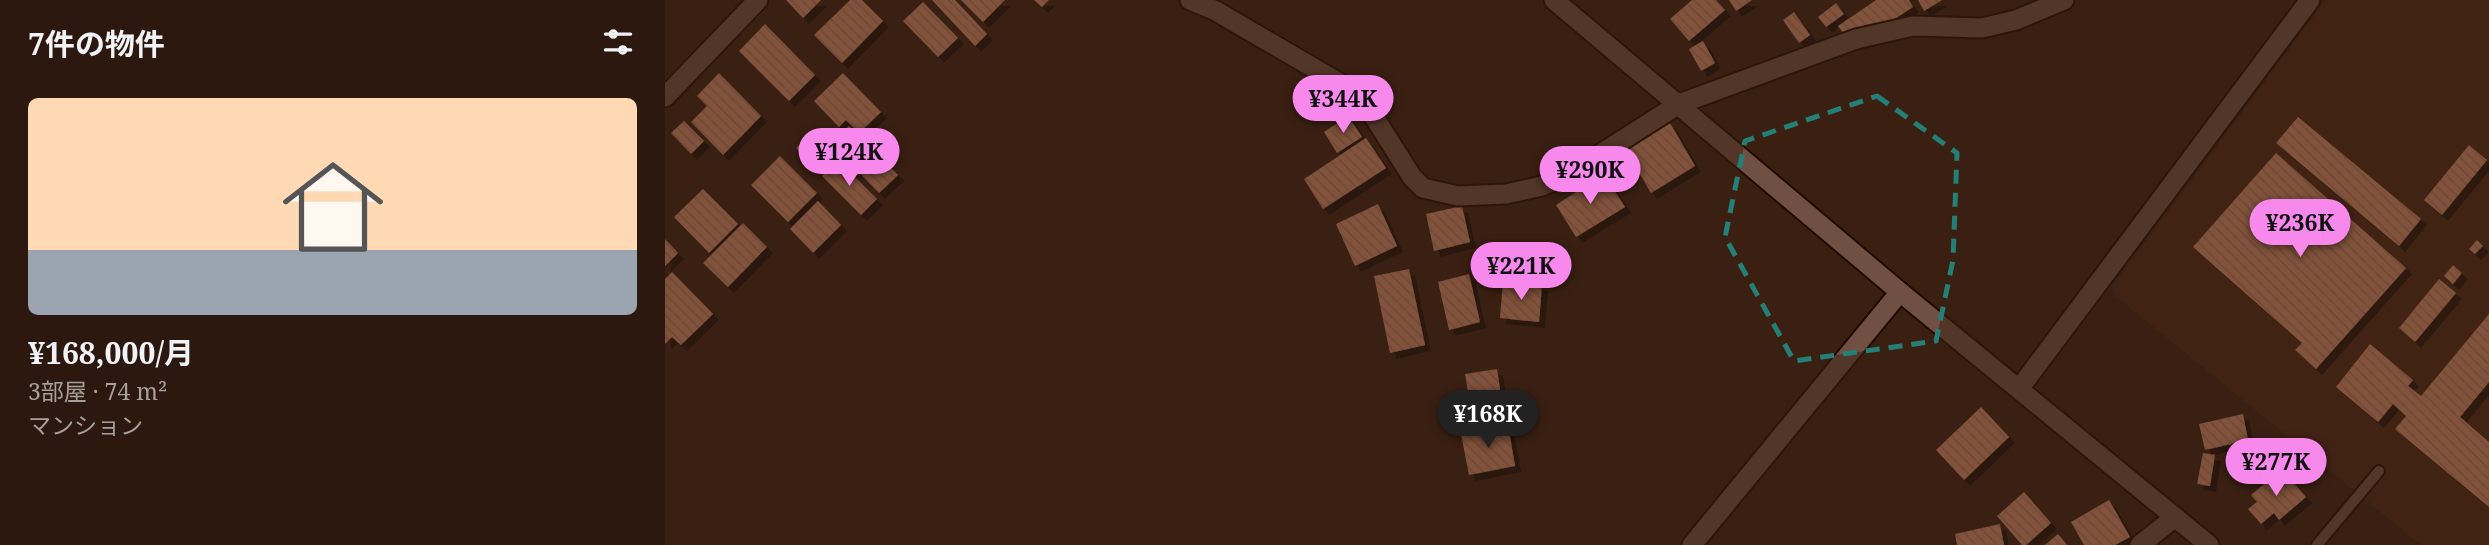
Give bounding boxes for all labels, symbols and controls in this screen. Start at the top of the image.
text: 7件の物件 [28,23,165,64]
icon: filters [599,23,637,61]
pin: ¥344K [1294,76,1392,135]
text: ¥344K [1309,82,1377,114]
pin: ¥124K [800,128,898,188]
text: ¥124K [815,135,883,167]
icon: home [270,144,396,270]
pin: ¥290K [1541,146,1639,206]
text: ¥290K [1556,153,1624,185]
pin: ¥236K [2251,200,2349,259]
text: ¥236K [2266,206,2334,238]
pin: ¥221K [1472,243,1570,302]
text: ¥221K [1487,249,1555,281]
text: ¥168,000/月 [28,332,194,373]
text: 3部屋 · 74 m² [28,375,167,407]
pin: ¥168K [1439,391,1537,450]
text: ¥168K [1454,397,1522,429]
text: マンション [28,409,143,441]
pin: ¥277K [2227,438,2325,498]
text: ¥277K [2242,445,2310,477]

